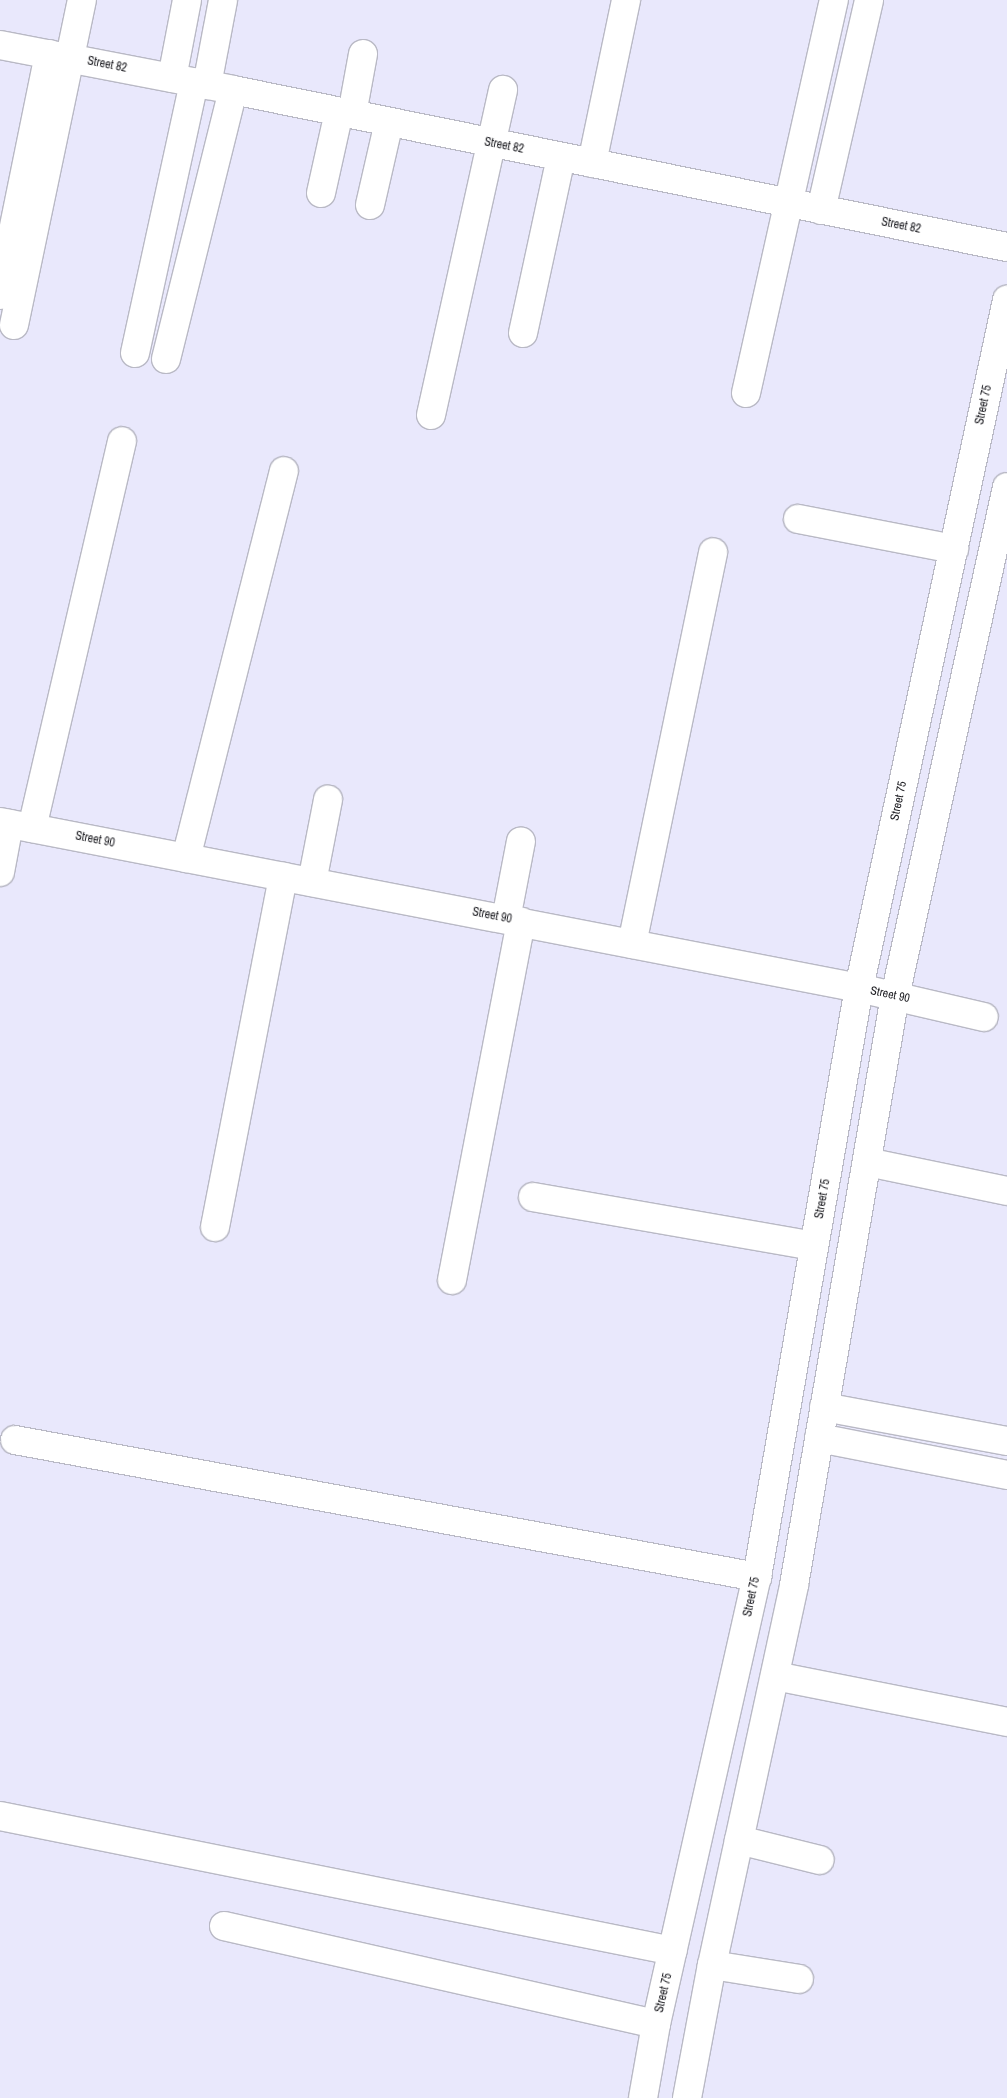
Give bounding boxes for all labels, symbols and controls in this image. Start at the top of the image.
street label: Street 82 [86,54,128,76]
street label: Street 82 [483,135,525,157]
street label: Street 82 [880,215,922,237]
street label: Street 75 [973,384,995,426]
street label: Street 75 [888,780,910,822]
street label: Street 90 [74,829,116,851]
street label: Street 90 [471,905,513,927]
street label: Street 90 [869,984,911,1006]
street label: Street 75 [812,1178,834,1220]
street label: Street 75 [741,1576,763,1618]
street label: Street 75 [652,1972,676,2014]

